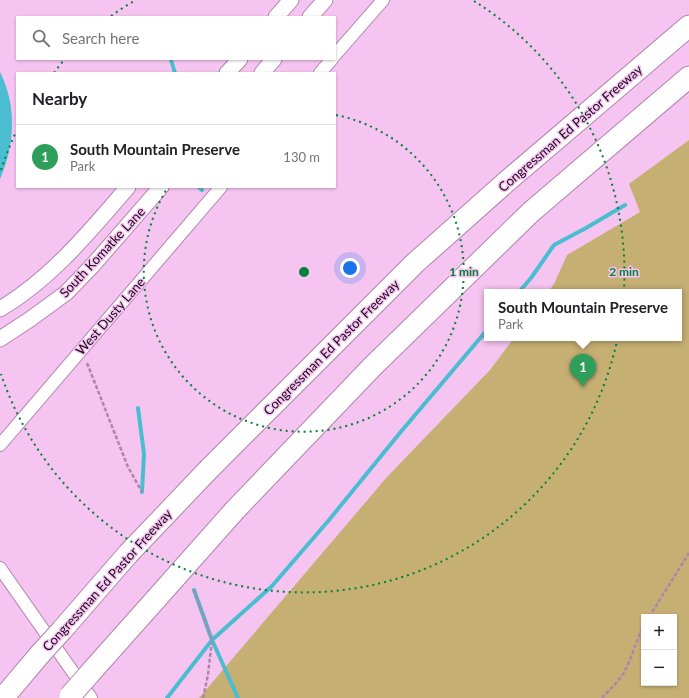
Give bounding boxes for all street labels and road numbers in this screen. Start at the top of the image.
street label: Congressman Ed Pastor Freeway [495,61,646,195]
street label: South Komatke Lane [56,203,148,301]
street label: West Dusty Lane [72,274,148,358]
street label: Congressman Ed Pastor Freeway [260,275,403,418]
street label: Congressman Ed Pastor Freeway [39,505,175,654]

